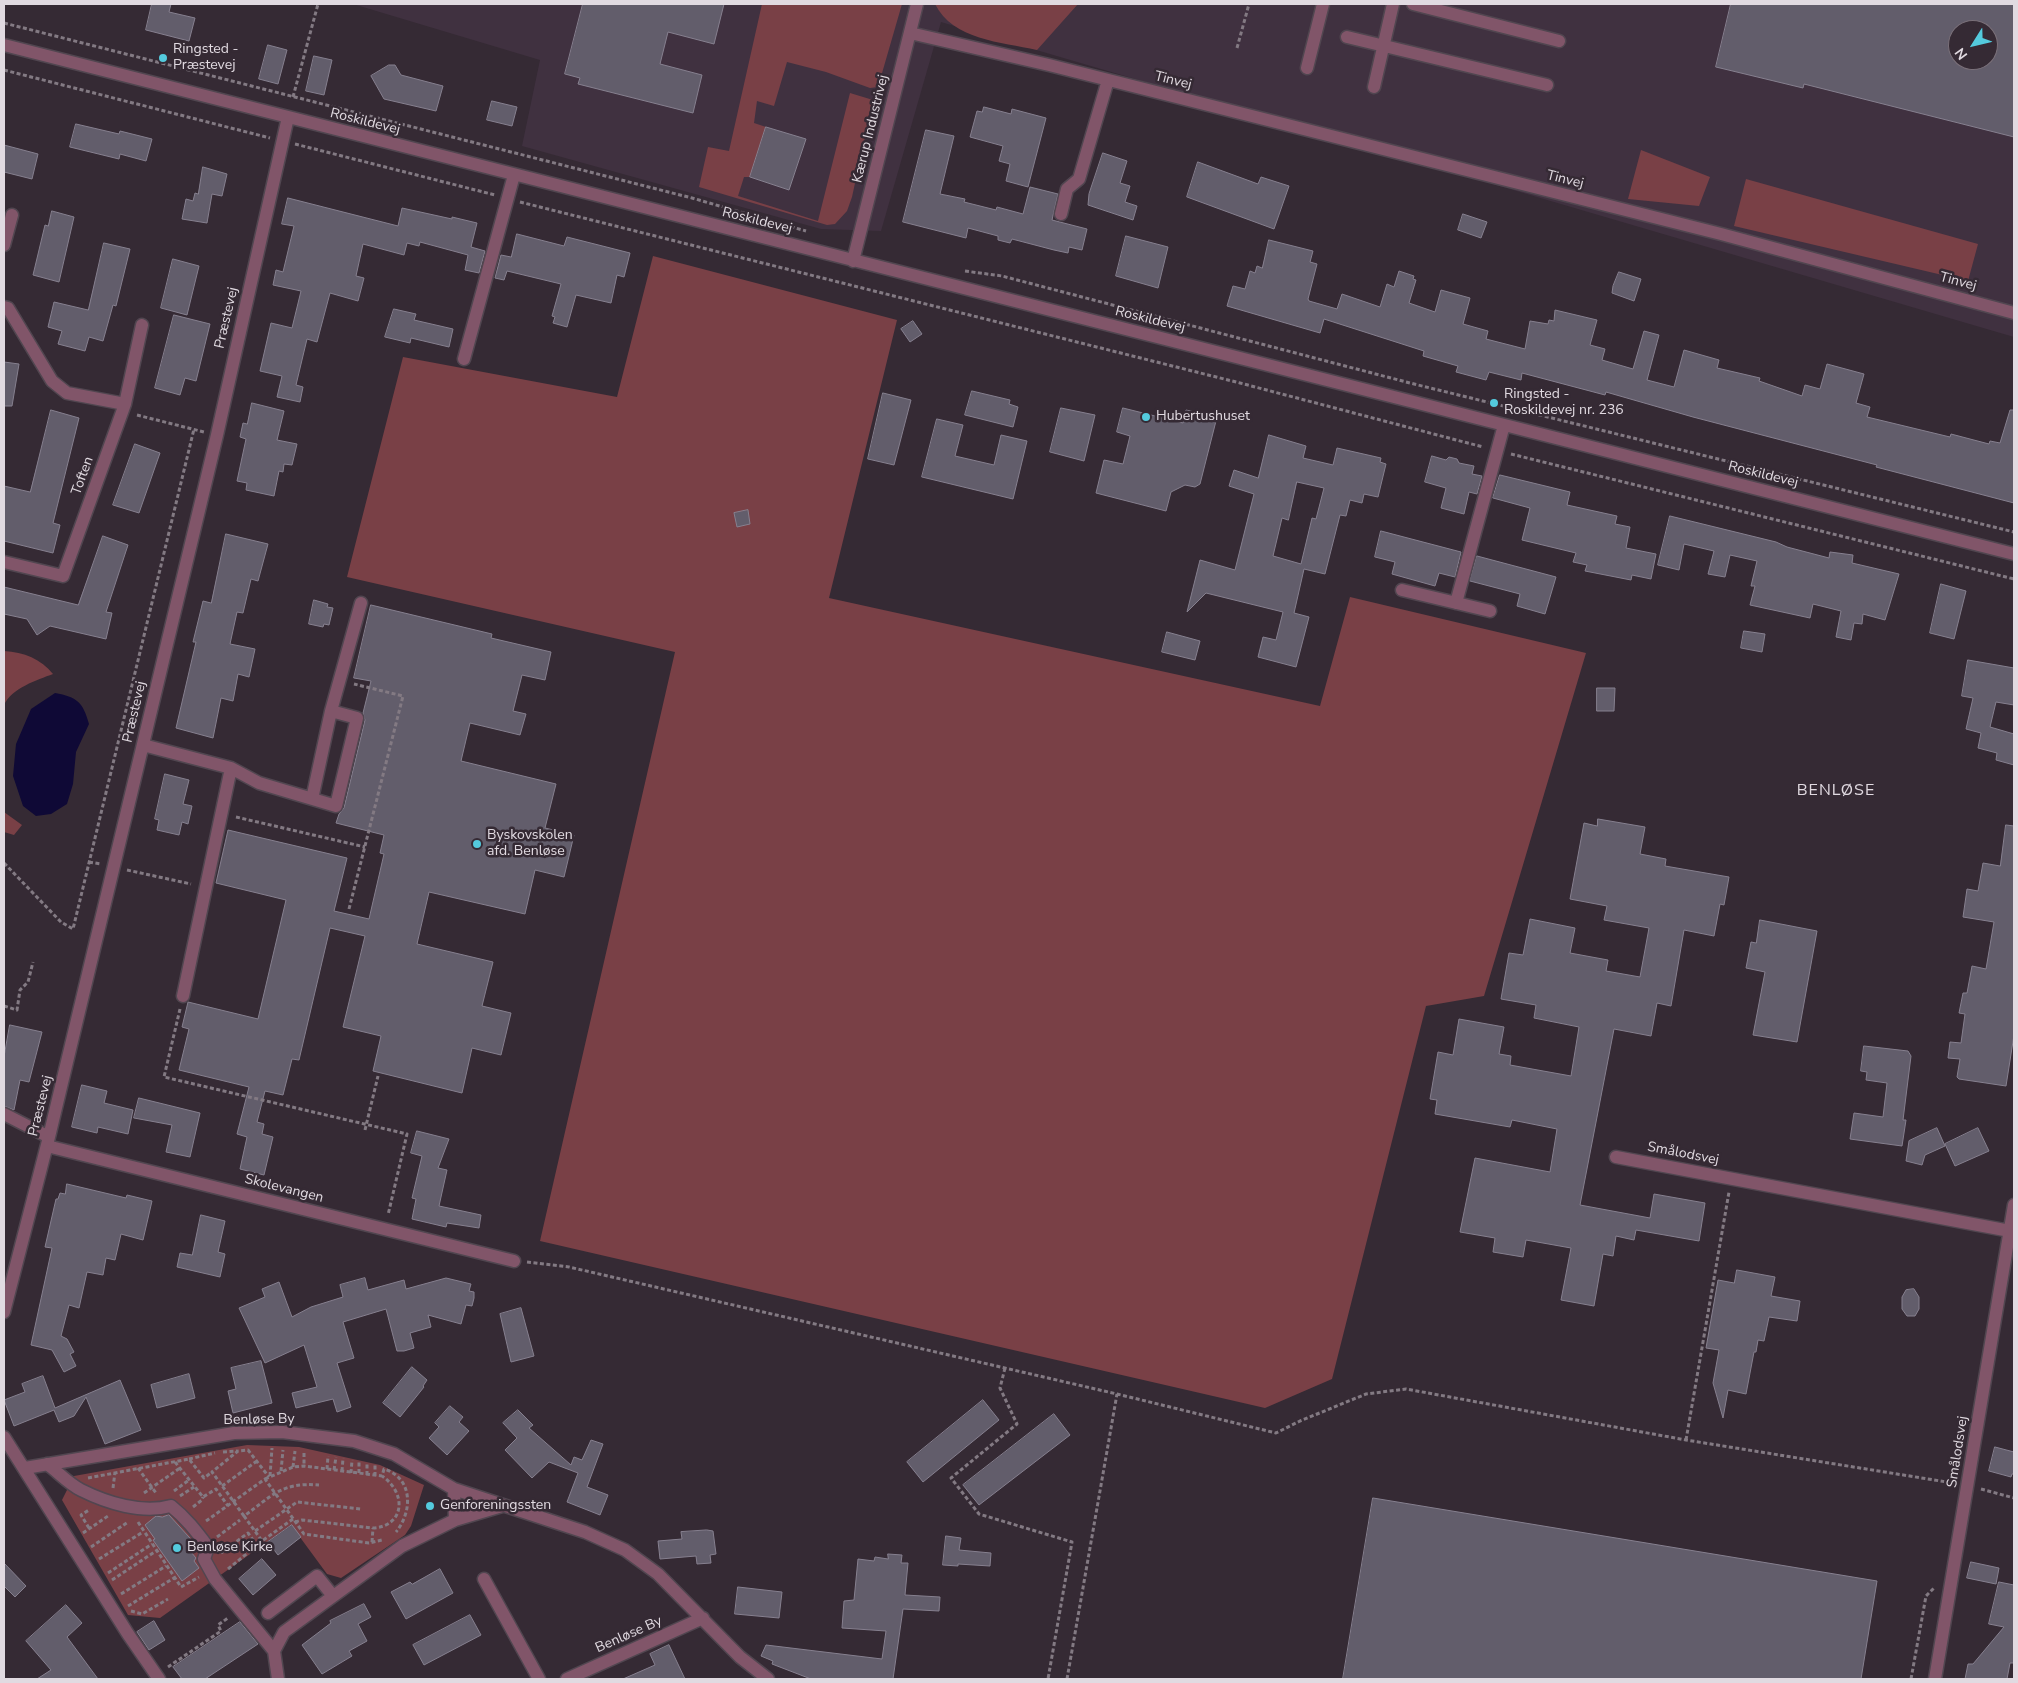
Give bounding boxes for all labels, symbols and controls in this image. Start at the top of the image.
north arrow [1948,20,1998,70]
place label: Ringsted - Præstevej [173,42,238,74]
text: N [1951,44,1972,63]
marker: Ringsted - Præstevej [157,52,169,64]
street label: Tinvej [1153,68,1193,94]
street label: Kærup Industrivej [849,73,893,185]
street label: Roskildevej [328,105,402,139]
street label: Tinvej [1545,167,1585,193]
street label: Roskildevej [720,204,794,238]
street label: Tinvej [1938,269,1978,295]
street label: Præstevej [212,286,242,350]
street label: Roskildevej [1113,303,1187,337]
place label: Ringsted - Roskildevej nr. 236 [1504,387,1624,420]
marker: Ringsted - Roskildevej nr. 236 [1488,397,1500,409]
place label: Hubertushuset [1156,409,1250,425]
marker: Hubertushuset [1140,411,1152,423]
street label: Toften [68,455,98,497]
street label: Roskildevej [1726,458,1800,492]
street label: Præstevej [120,680,150,744]
district label: BENLØSE [1796,781,1876,801]
place label: Byskovskolen afd. Benløse [487,828,573,860]
marker: Byskovskolen afd. Benløse [471,838,483,850]
street label: Præstevej [25,1074,57,1138]
street label: Smålodsvej [1646,1139,1720,1169]
street label: Skolevangen [243,1171,325,1207]
street label: Benløse By [223,1411,295,1429]
street label: Smålodsvej [1944,1415,1972,1489]
place label: Genforeningssten [440,1498,551,1514]
marker: Genforeningssten [424,1500,436,1512]
place label: Benløse Kirke [187,1540,273,1556]
marker: Benløse Kirke [171,1542,183,1554]
street label: Benløse By [593,1613,665,1657]

